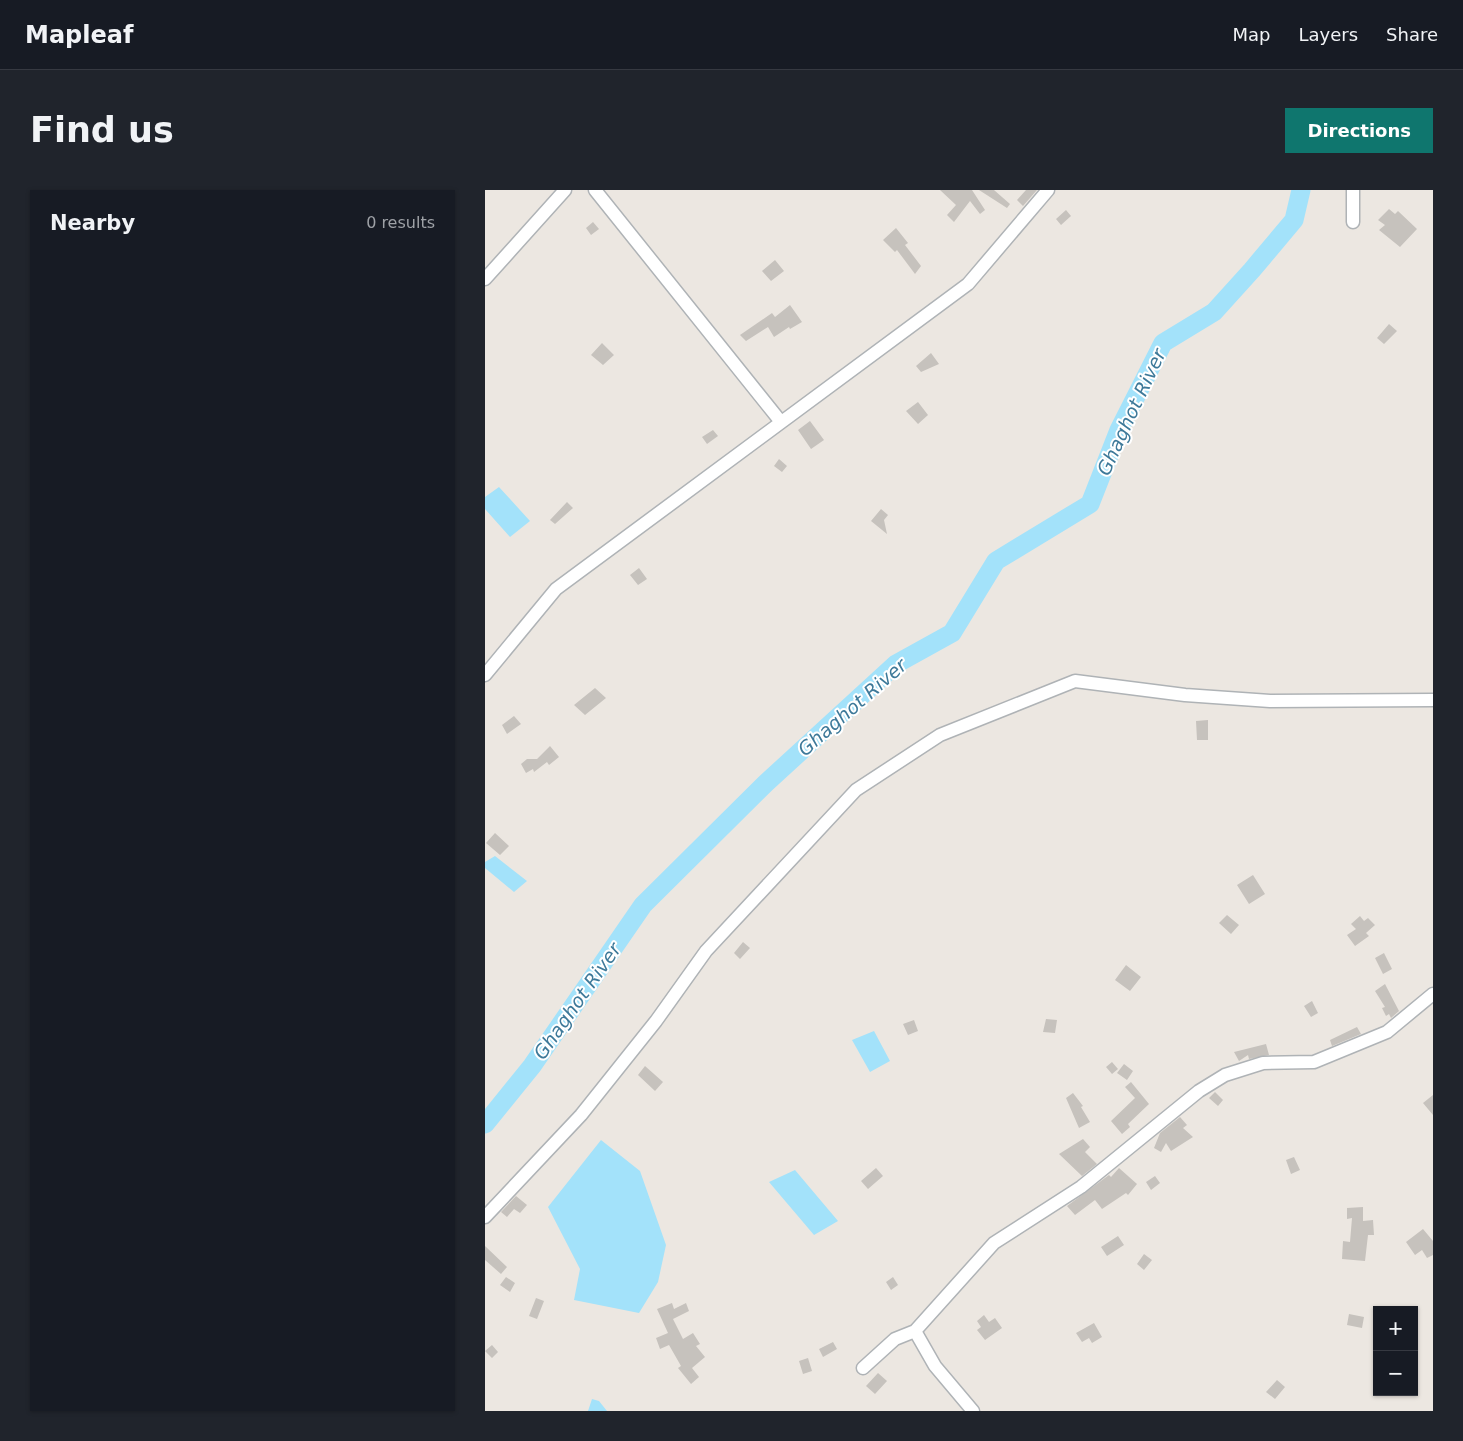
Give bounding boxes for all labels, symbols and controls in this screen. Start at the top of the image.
text: Mapleaf [25,21,133,49]
text: Map [1232,24,1270,45]
text: Layers [1298,24,1358,45]
text: Share [1386,24,1438,45]
button: Directions [1285,108,1433,153]
text: Find us [30,110,174,150]
text: Nearby [50,211,135,235]
text: 0 results [366,213,435,232]
water label: Ghaghot River [1092,344,1170,479]
water label: Ghaghot River [793,653,912,760]
water label: Ghaghot River [529,938,626,1063]
map controls [1373,1306,1418,1396]
button: + [1373,1306,1418,1351]
button: − [1373,1351,1418,1396]

